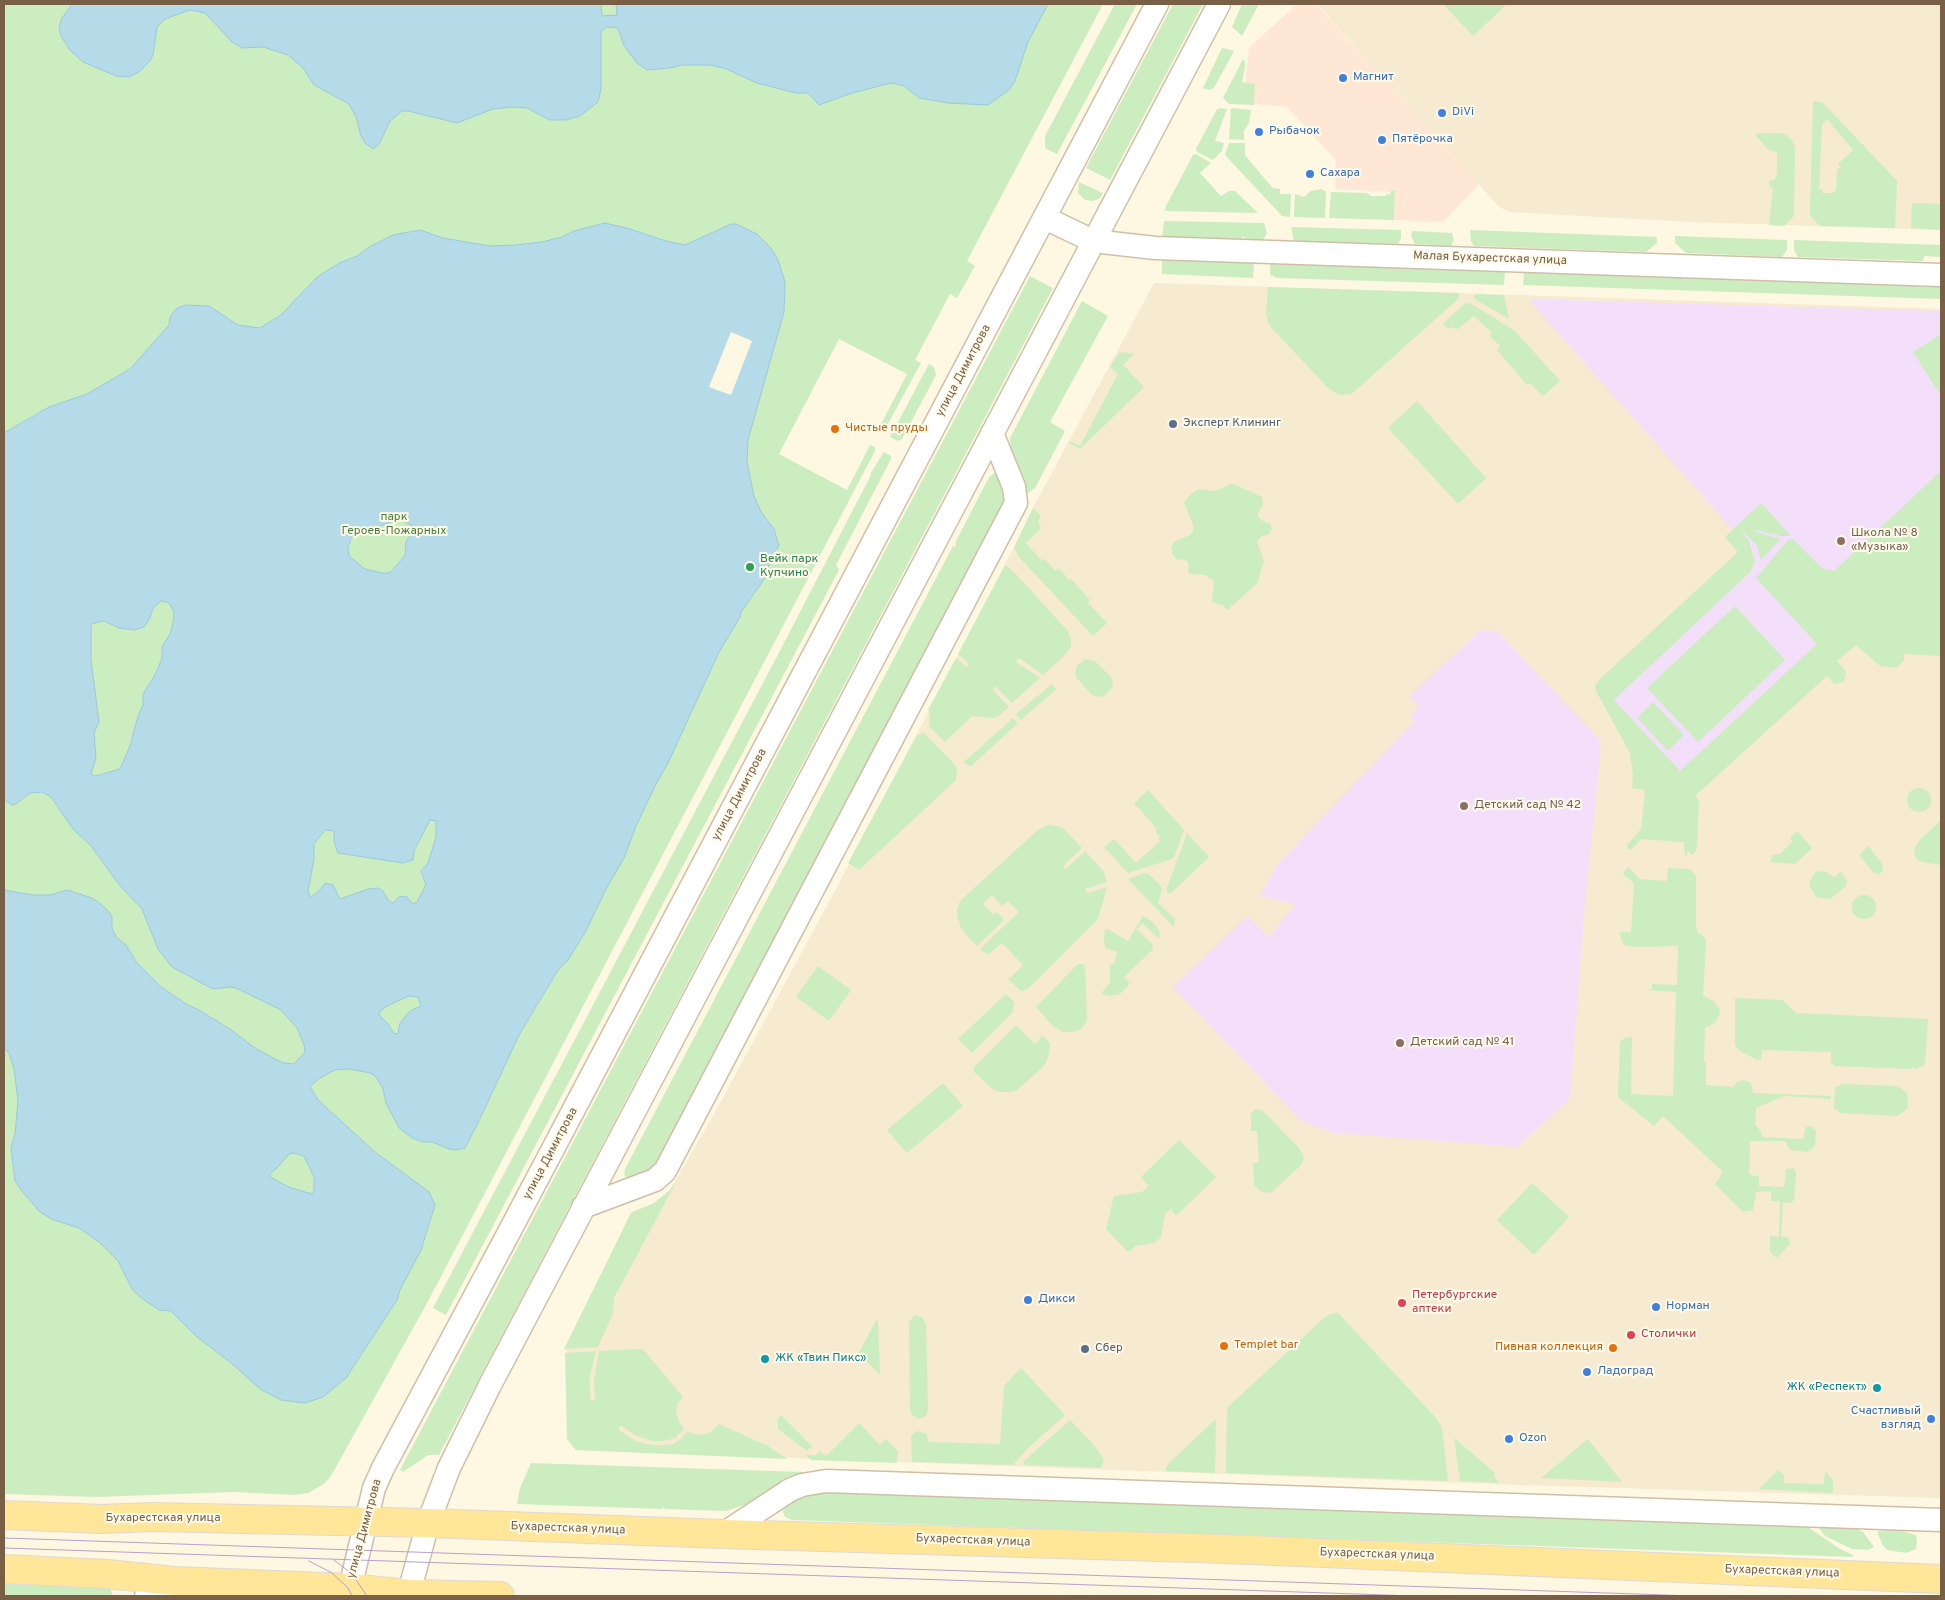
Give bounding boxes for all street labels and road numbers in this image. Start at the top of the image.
street label: Малая Бухарестская улица [1413,249,1567,269]
street label: улица Димитрова [934,322,994,420]
street label: улица Димитрова [710,746,770,844]
street label: улица Димитрова [521,1105,581,1203]
street label: улица Димитрова [345,1478,385,1580]
street label: Бухарестская улица [105,1512,221,1526]
street label: Бухарестская улица [510,1520,626,1538]
street label: Бухарестская улица [915,1532,1031,1550]
street label: Бухарестская улица [1319,1546,1435,1564]
street label: Бухарестская улица [1724,1563,1840,1581]

